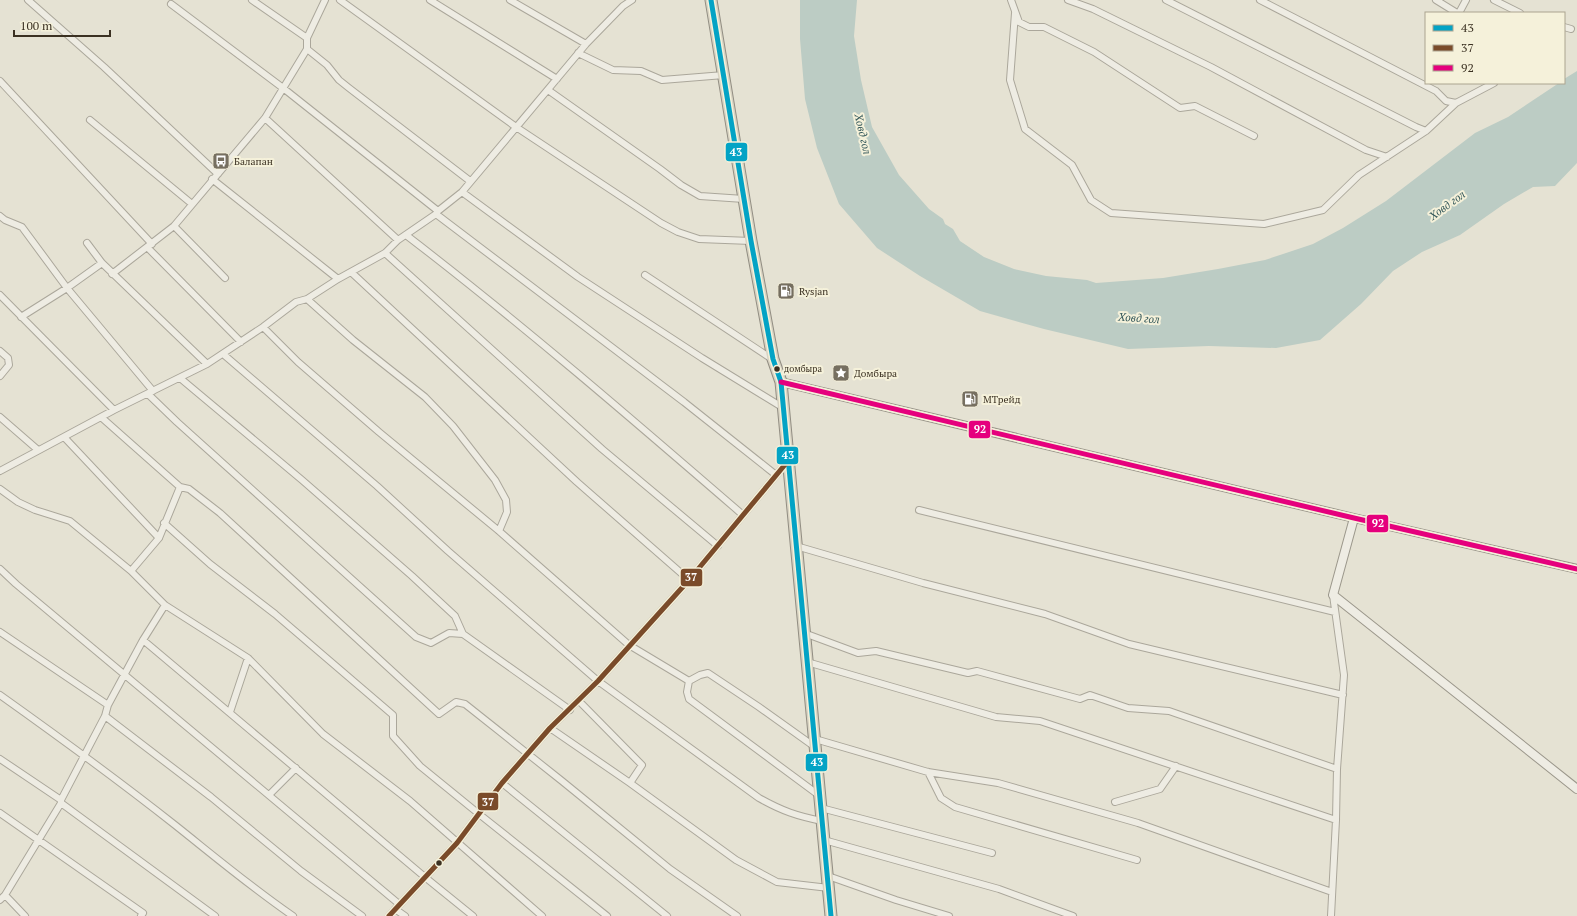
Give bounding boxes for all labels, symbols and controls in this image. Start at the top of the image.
scale bar [14,12,110,38]
legend [1425,12,1565,84]
text: 100 m [20,18,53,33]
text: 43 [1461,20,1474,35]
text: 37 [1461,40,1474,55]
text: 92 [1461,60,1474,75]
water label: Ховд гол [851,111,875,156]
line badge: 43 [725,142,748,162]
text: 43 [730,145,742,159]
bus stop icon: Балапан [211,151,231,171]
place label: Балапан [234,155,273,168]
water label: Ховд гол [1425,187,1468,223]
fuel station icon: Rysjan [776,281,796,301]
place label: Rysjan [799,285,828,298]
water label: Ховд гол [1117,310,1160,326]
place label: домбыра [784,363,822,375]
place icon: Домбыра [831,363,851,383]
marker: домбыра [772,364,782,374]
place label: Домбыра [854,367,897,380]
fuel station icon: MTрейд [960,389,980,409]
place label: MTрейд [983,393,1021,406]
line badge: 92 [968,420,991,439]
text: 92 [974,422,986,436]
line badge: 43 [776,446,799,465]
text: 43 [782,448,794,462]
line badge: 92 [1366,514,1389,533]
text: 92 [1372,516,1384,530]
line badge: 37 [680,568,703,587]
text: 37 [685,570,697,584]
line badge: 43 [805,753,828,772]
text: 43 [811,755,823,769]
line badge: 37 [477,792,499,811]
text: 37 [482,795,494,809]
unlabelled marker [434,858,444,868]

